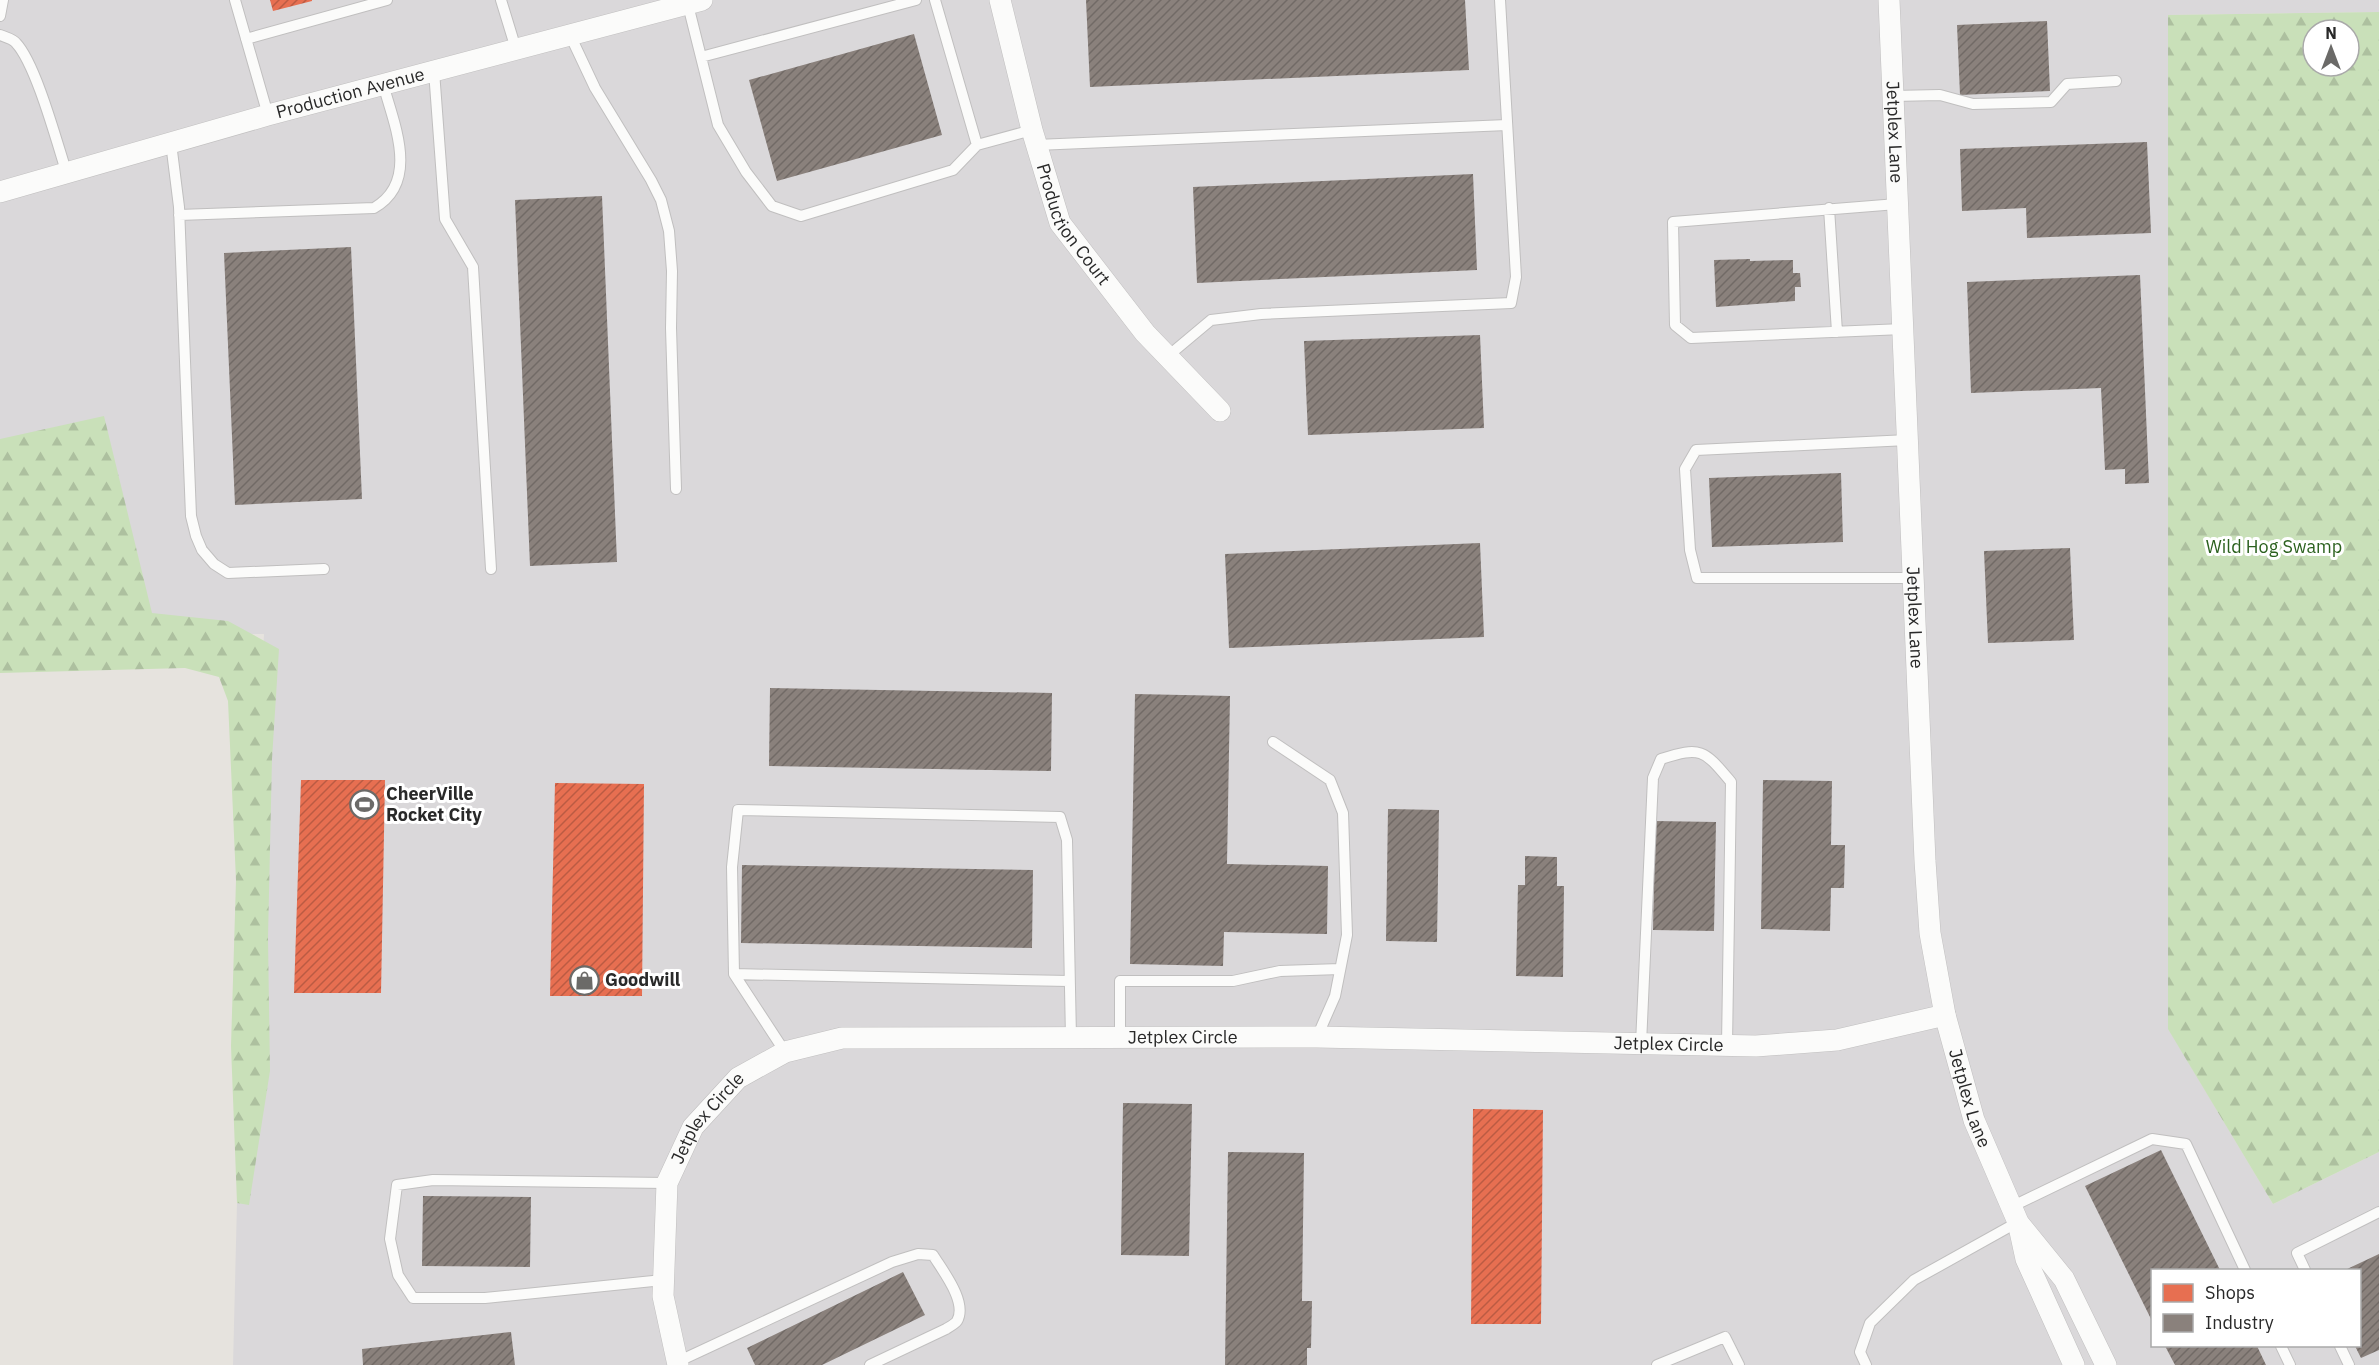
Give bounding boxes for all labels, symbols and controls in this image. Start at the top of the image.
north arrow [2301,18,2361,78]
text: N [2325,23,2337,43]
street label: Production Avenue [273,62,427,123]
street label: Jetplex Lane [1881,80,1909,184]
street label: Production Court [1032,161,1116,289]
park label: Wild Hog Swamp [2206,535,2342,558]
street label: Jetplex Lane [1902,566,1929,669]
place label: CheerVille Rocket City [386,782,482,826]
sports icon: CheerVille Rocket City [349,788,381,820]
shop icon: Goodwill [568,964,600,996]
place label: Goodwill [605,968,681,991]
street label: Jetplex Circle [1128,1025,1238,1048]
street label: Jetplex Circle [1613,1031,1724,1056]
street label: Jetplex Lane [1944,1046,1997,1151]
street label: Jetplex Circle [666,1067,749,1167]
legend [2151,1269,2361,1347]
text: Shops [2205,1281,2255,1304]
text: Industry [2205,1311,2274,1334]

